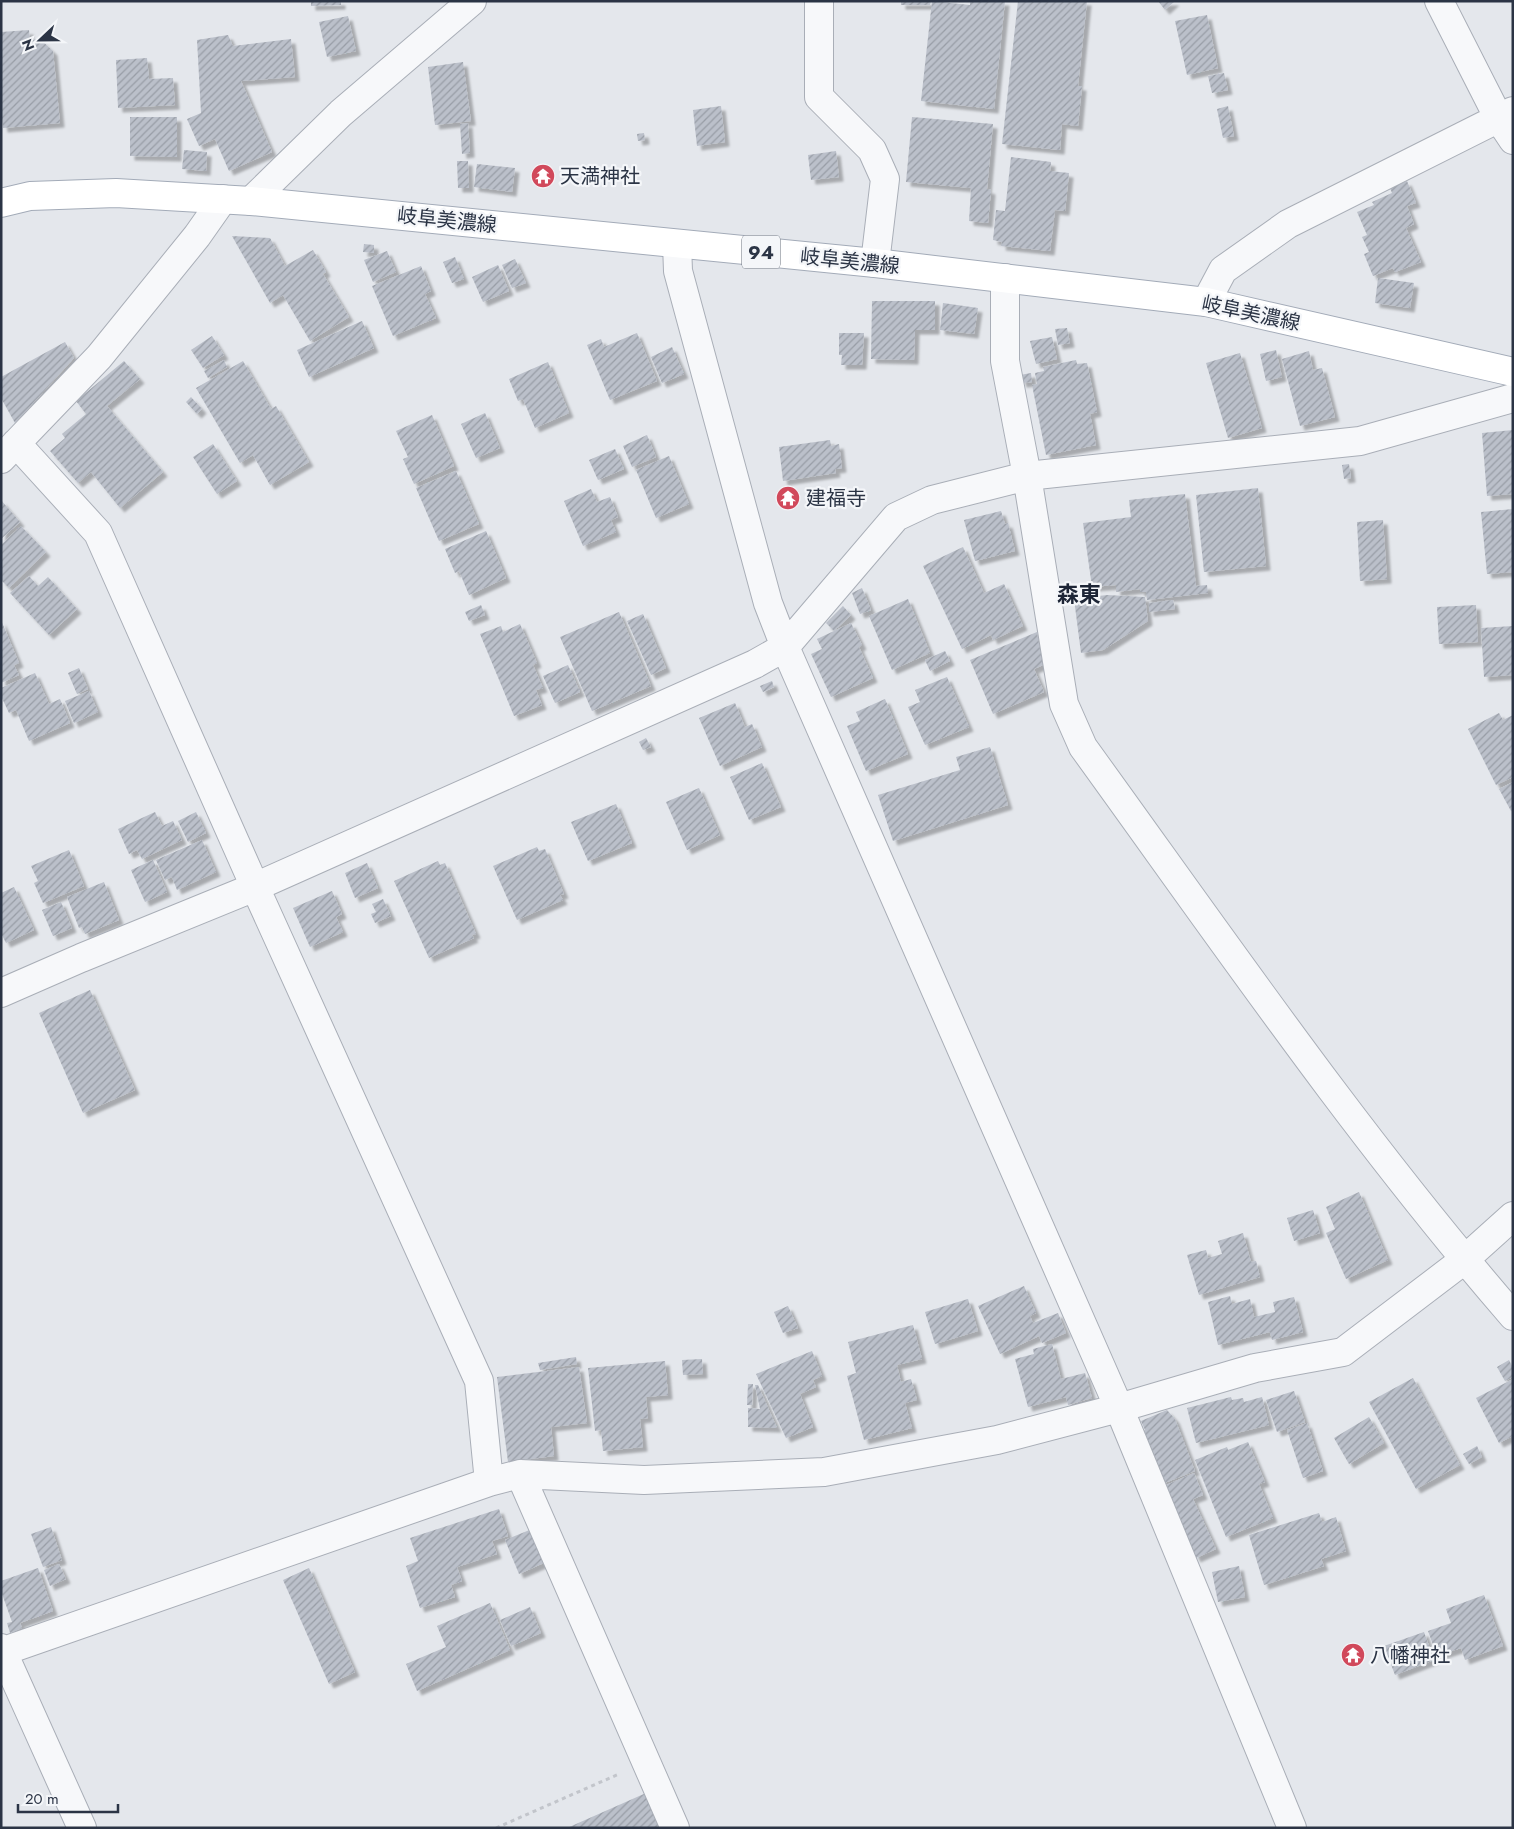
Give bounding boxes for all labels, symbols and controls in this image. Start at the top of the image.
north arrow [15,15,65,65]
text: N [17,36,39,54]
place label: 天満神社 [560,162,640,191]
temple icon: 天満神社 [530,163,556,189]
street label: 岐阜美濃線 [396,201,498,240]
road number: 94 [742,236,780,268]
street label: 岐阜美濃線 [799,242,901,281]
street label: 岐阜美濃線 [1199,289,1303,338]
place label: 建福寺 [806,484,866,513]
temple icon: 建福寺 [775,485,801,511]
district label: 森東 [1057,578,1101,610]
place label: 八幡神社 [1370,1641,1450,1670]
temple icon: 八幡神社 [1340,1642,1366,1668]
scale bar [18,1782,118,1814]
text: 20 m [25,1788,59,1810]

